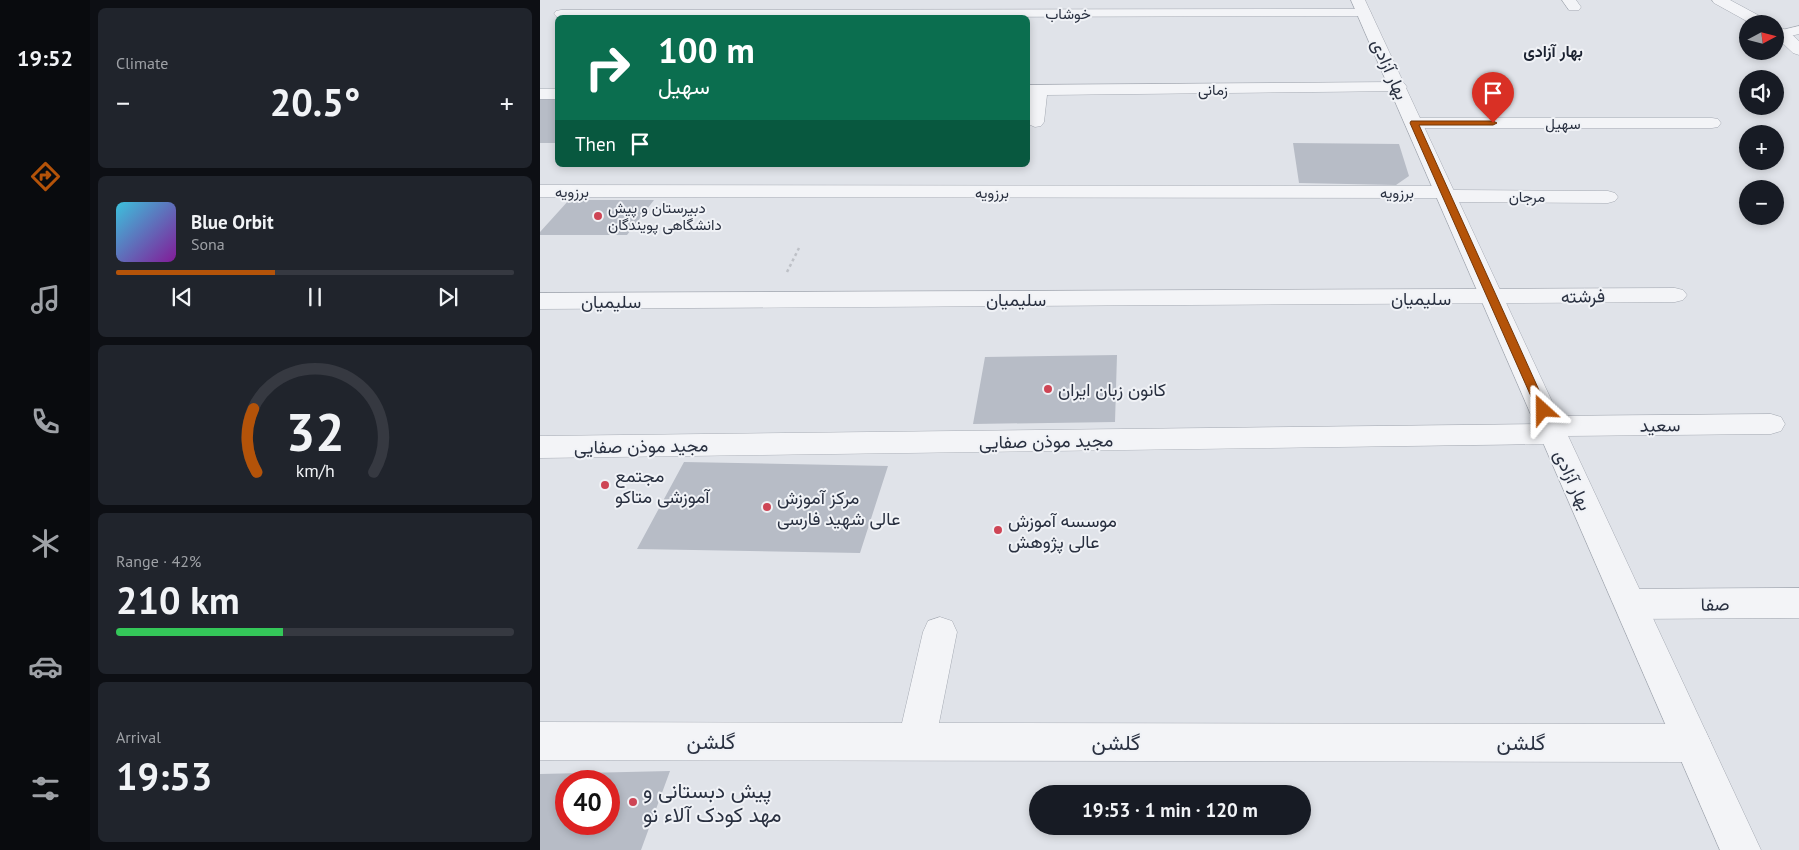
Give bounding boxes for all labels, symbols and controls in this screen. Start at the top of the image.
street label: خوشاب [1045,4,1091,23]
north arrow [1739,15,1784,60]
map controls [1739,15,1784,225]
text: 100 m [658,27,755,73]
icon: right [575,35,640,100]
street label: بهار آزادی [1366,35,1414,103]
district label: بهار آزادی [1523,41,1583,62]
text: 19:52 [17,44,73,72]
text: Climate [116,53,168,73]
button: sound [1739,70,1784,115]
text: سهیل [658,72,710,100]
pin [1472,72,1514,123]
text: 20.5° [270,77,360,126]
icon: arrive [1479,79,1507,107]
street label: زمانی [1198,80,1228,100]
text: − [116,84,130,121]
text: + [500,84,514,121]
street label: سهیل [1545,114,1581,133]
button: + [1739,125,1784,170]
icon: arrive [626,130,654,158]
text: Then [575,132,616,156]
icon: directions [28,159,63,194]
button: − [1739,180,1784,225]
street label: برزویه [555,182,589,201]
street label: برزویه [975,183,1009,202]
street label: برزویه [1380,183,1414,202]
street label: مرجان [1509,187,1545,206]
place label: دبیرستان و پیش دانشگاهی پویندگان [608,198,722,235]
text: Blue Orbit [191,210,274,234]
marker: دبیرستان و پیش دانشگاهی پویندگان [592,210,604,222]
text: Sona [191,234,225,254]
icon: music [28,282,63,317]
icon: previous [168,283,196,311]
icon: pause [301,283,329,311]
icon: next [434,283,462,311]
street label: فرشته [1561,284,1605,308]
street label: سلیمیان [1391,287,1451,310]
street label: سلیمیان [986,288,1046,311]
street label: سلیمیان [581,290,641,313]
place label: کانون زبان ایران [1058,378,1166,401]
marker: کانون زبان ایران [1042,383,1054,395]
position arrow [1516,383,1568,435]
text: 32 [286,398,344,465]
icon: phone [28,404,63,439]
street label: سعید [1639,413,1681,437]
street label: مجید موذن صفایی [979,428,1113,454]
street label: مجید موذن صفایی [574,433,708,459]
street label: بهار آزادی [1549,446,1597,514]
text: km/h [295,459,335,482]
place label: مجتمع آموزشی متاکو [615,464,711,508]
marker: مجتمع آموزشی متاکو [599,479,611,491]
place label: مرکز آموزش عالی شهید فارسی [777,486,900,530]
marker: مرکز آموزش عالی شهید فارسی [761,501,773,513]
place label: موسسه آموزش عالی پژوهش [1008,509,1117,554]
marker: موسسه آموزش عالی پژوهش [992,524,1004,536]
icon: climate [28,526,63,561]
text: Range · 42% [116,551,201,571]
text: 210 km [116,575,240,624]
street label: صفا [1700,592,1730,616]
icon: car [28,649,63,684]
text: Arrival [116,727,161,747]
street label: گلشن [687,728,735,755]
street label: گلشن [1092,729,1140,756]
street label: گلشن [1497,729,1545,756]
text: 19:53 [116,751,212,800]
speed limit sign: 40 [555,770,620,835]
icon: filters [28,771,63,806]
place label: پیش دبستانی و مهد کودک آلاء نو [643,777,782,828]
marker: پیش دبستانی و مهد کودک آلاء نو [627,796,639,808]
text: 19:53 · 1 min · 120 m [1082,798,1258,822]

